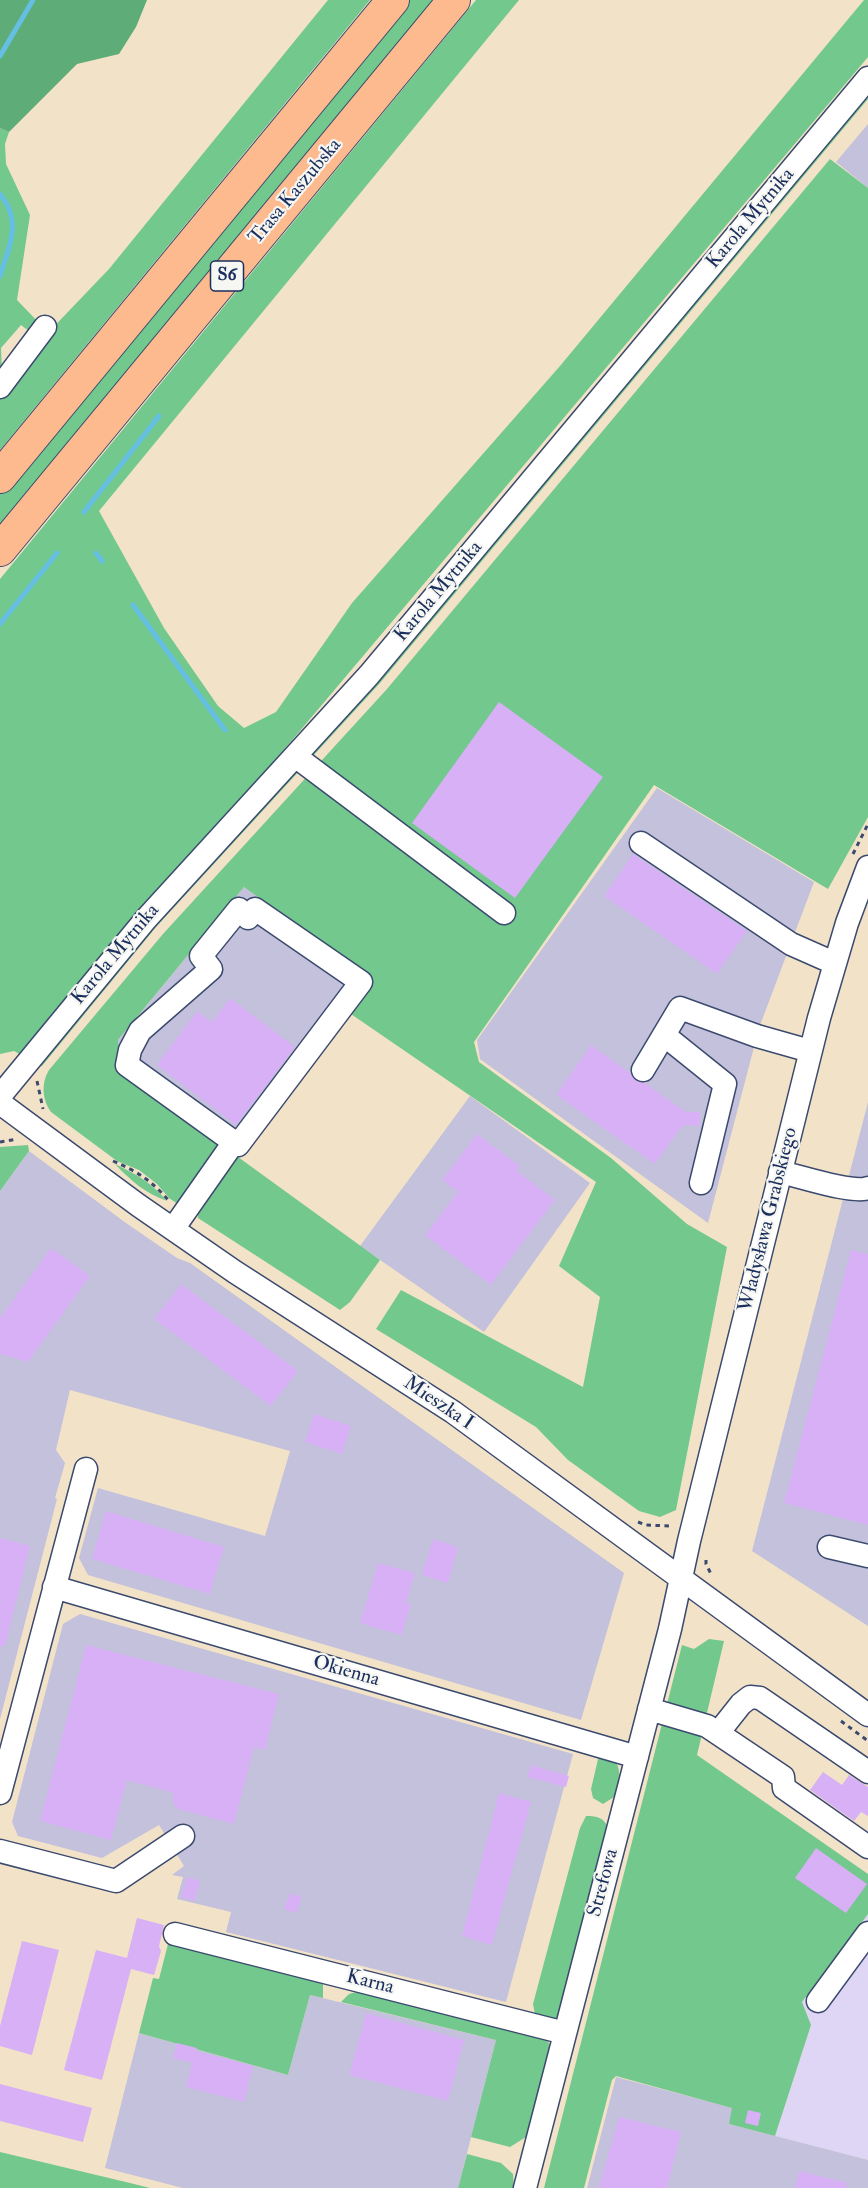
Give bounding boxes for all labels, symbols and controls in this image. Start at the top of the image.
street label: Trasa Kaszubska [245,134,347,250]
street label: Karola Mytnika [702,164,800,274]
road number: S6 [210,261,244,291]
street label: Karola Mytnika [390,537,488,647]
street label: Karola Mytnika [67,900,165,1010]
street label: Władysława Grabskiego [734,1125,804,1315]
street label: Mieszka I [398,1372,478,1436]
street label: Okienna [310,1651,382,1693]
street label: Strefowa [583,1846,625,1920]
street label: Karna [344,1966,396,2000]

